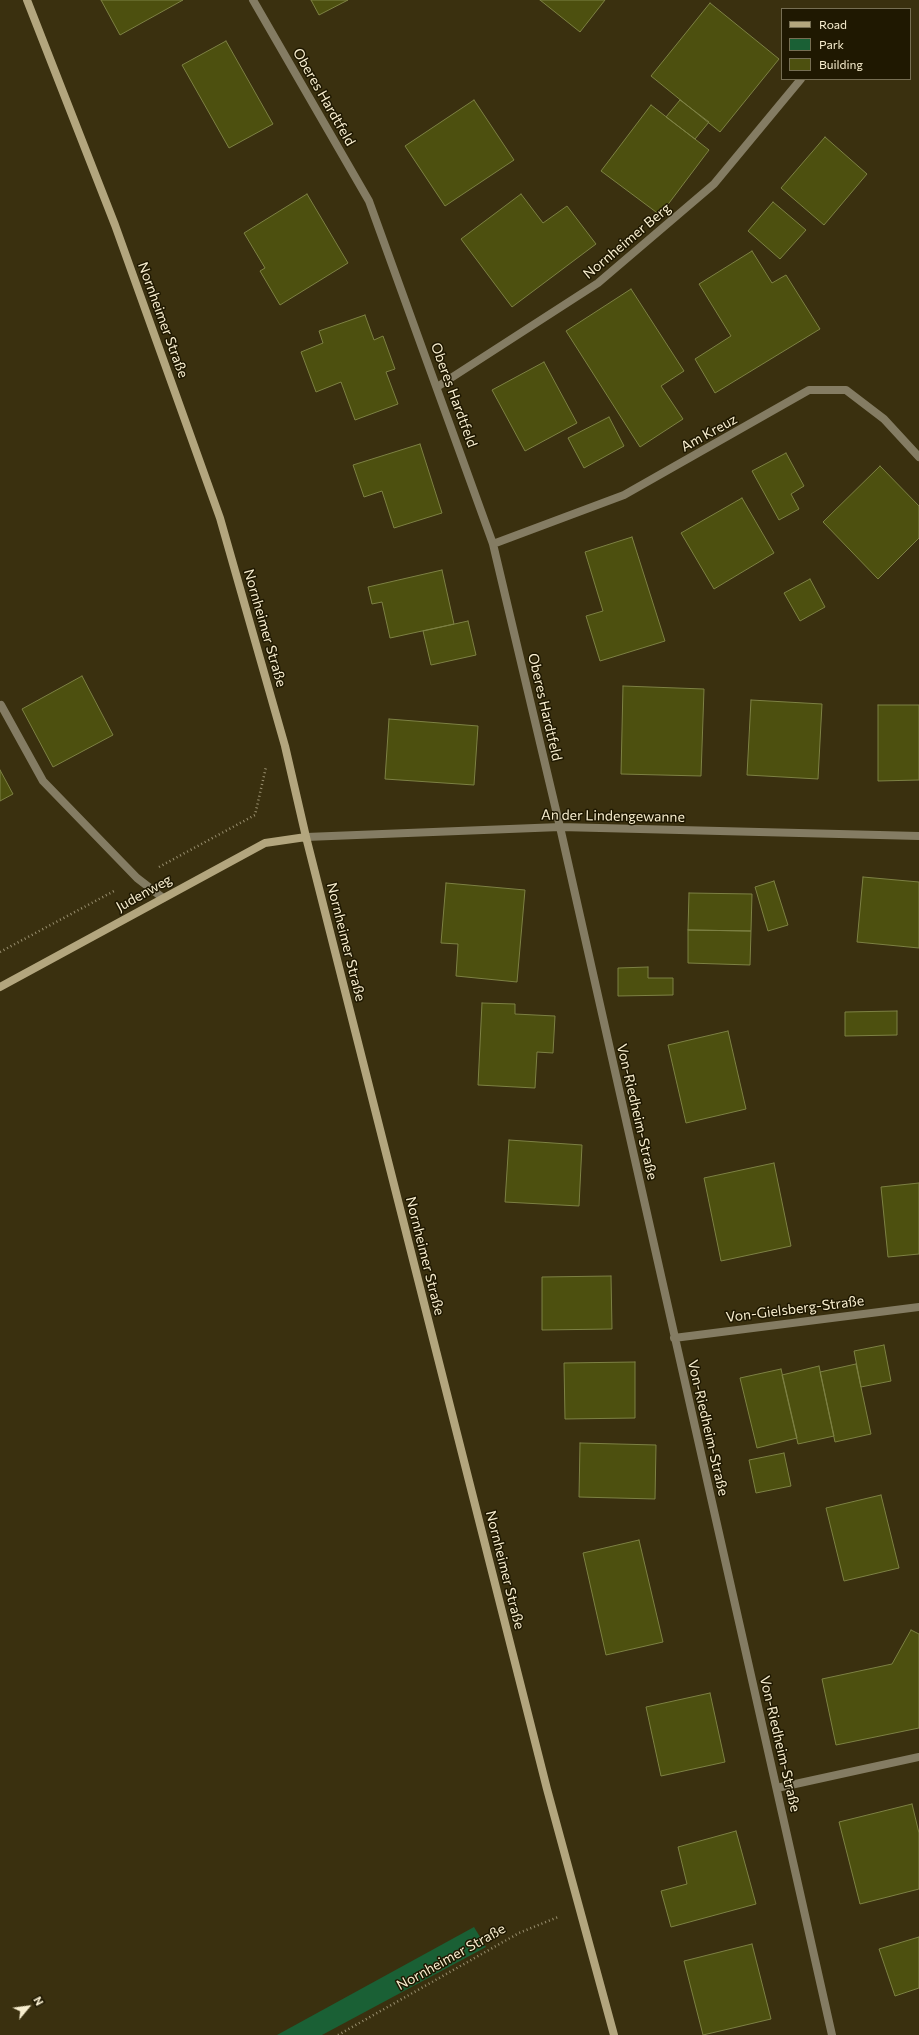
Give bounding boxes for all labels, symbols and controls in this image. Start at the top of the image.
legend [781,8,911,80]
text: Road [819,17,847,31]
text: Park [819,37,844,51]
street label: Oberes Hardtfeld [289,45,359,149]
text: Building [819,57,863,71]
street label: Nornheimer Berg [580,200,674,282]
street label: Nornheimer Straße [134,260,192,380]
street label: Oberes Hardtfeld [427,340,481,450]
street label: Am Kreuz [678,411,740,455]
street label: Nornheimer Straße [240,567,290,689]
street label: Oberes Hardtfeld [524,651,566,763]
street label: An der Lindengewanne [541,806,685,826]
street label: Judenweg [113,871,175,915]
street label: Nornheimer Straße [323,881,369,1003]
street label: Von-Riedheim-Straße [613,1042,661,1182]
street label: Nornheimer Straße [402,1195,448,1317]
street label: Von-Gielsberg-Straße [725,1292,865,1326]
street label: Von-Riedheim-Straße [684,1358,732,1498]
street label: Nornheimer Straße [482,1509,528,1631]
street label: Von-Riedheim-Straße [756,1674,804,1814]
street label: Nornheimer Straße [394,1920,508,1994]
north arrow [8,1987,48,2027]
text: N [31,1994,47,2008]

